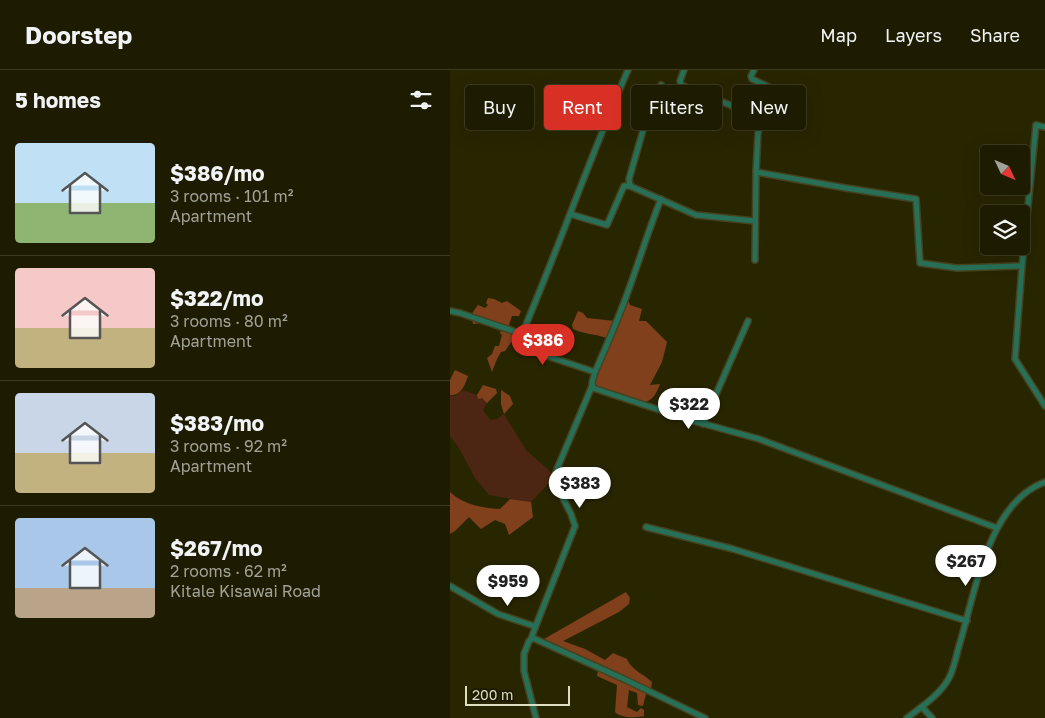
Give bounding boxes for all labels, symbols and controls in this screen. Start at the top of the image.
text: Doorstep [25,20,132,49]
text: Map [820,24,857,46]
text: Layers [885,24,942,46]
text: Share [970,24,1020,46]
chip: Buy [465,85,534,130]
chip: Rent [544,85,621,130]
chip: Filters [631,85,722,130]
chip: New [732,85,806,130]
icon: filters [407,86,435,114]
text: 5 homes [15,87,101,113]
north arrow [980,145,1030,195]
map controls [980,145,1030,255]
text: $386/mo [170,160,265,186]
icon: home [55,163,115,223]
text: 3 rooms · 101 m² [170,186,293,206]
button: layers [980,205,1030,255]
text: Apartment [170,206,252,226]
text: $322/mo [170,285,264,311]
icon: home [55,288,115,348]
text: 3 rooms · 80 m² [170,311,288,331]
pin: $386 [513,324,573,366]
text: $386 [523,330,563,350]
text: Apartment [170,331,252,351]
pin: $322 [659,388,719,430]
text: $322 [669,394,709,414]
text: $383/mo [170,410,264,436]
icon: home [55,413,115,473]
text: 3 rooms · 92 m² [170,436,287,456]
text: Apartment [170,456,252,476]
pin: $383 [550,466,610,509]
text: $383 [560,473,600,493]
text: $267/mo [170,535,263,561]
icon: home [55,538,115,598]
pin: $267 [936,544,996,587]
text: $267 [946,551,986,571]
text: 2 rooms · 62 m² [170,561,287,581]
pin: $959 [478,564,538,607]
text: $959 [488,571,528,591]
text: Kitale Kisawai Road [170,581,321,601]
scale bar [465,683,570,706]
text: 200 m [472,686,513,703]

